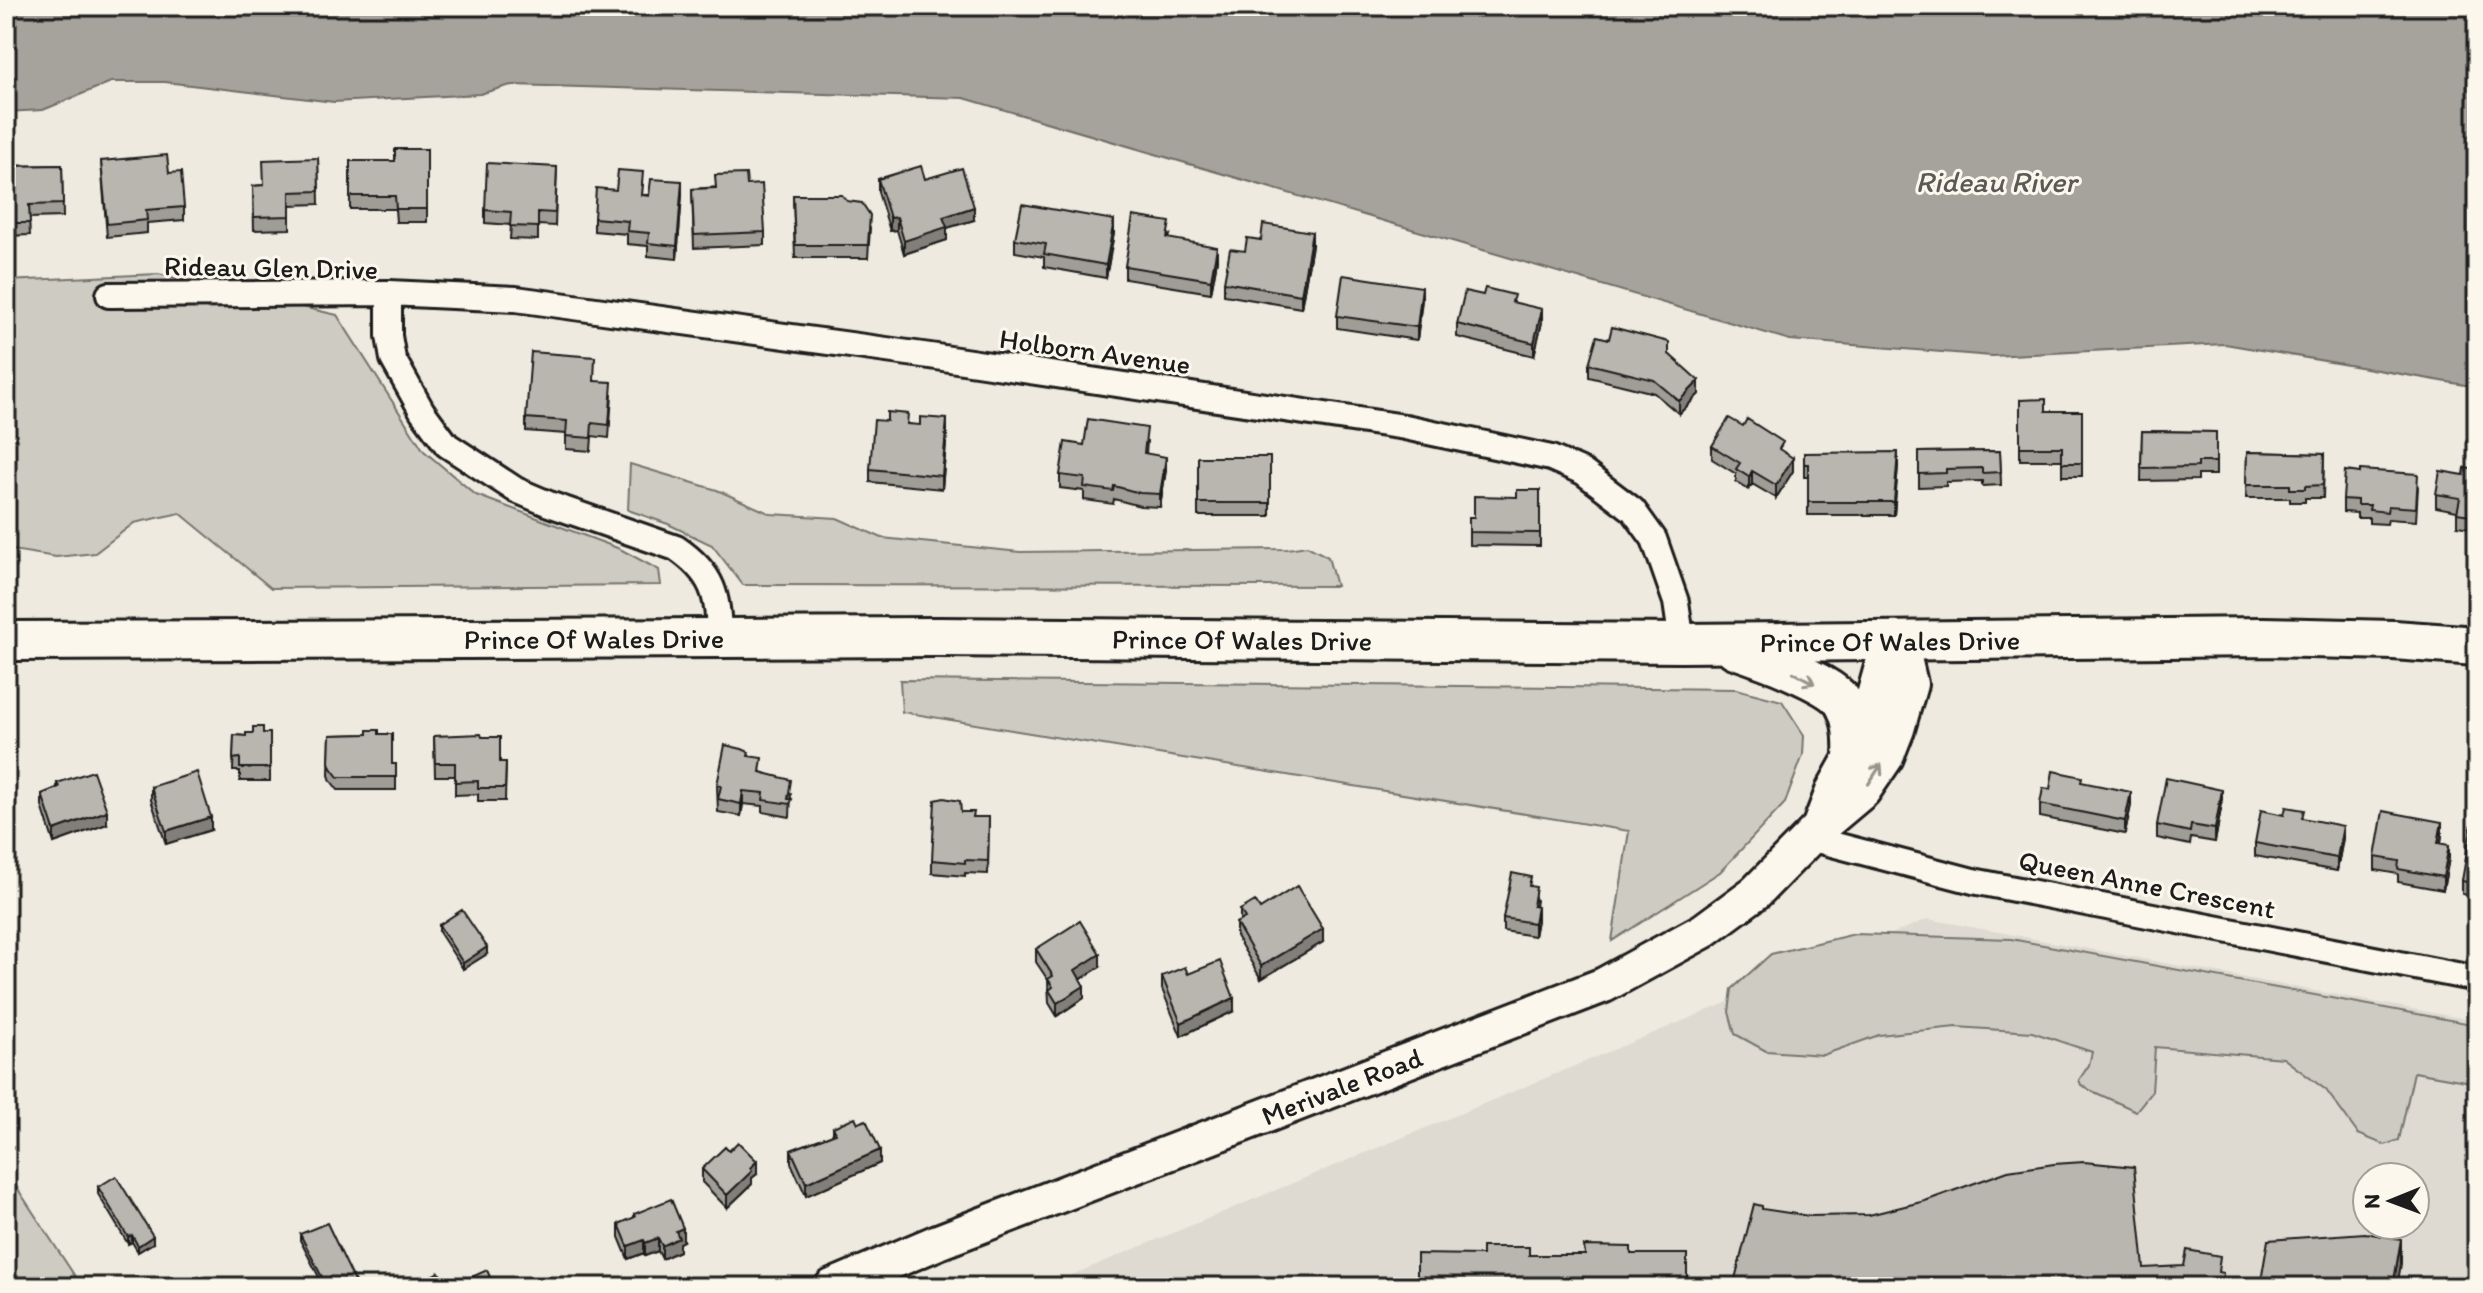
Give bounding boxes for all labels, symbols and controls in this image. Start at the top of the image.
water label: Rideau River [1916,163,2080,200]
street label: Rideau Glen Drive [164,248,378,286]
street label: Holborn Avenue [997,321,1193,381]
street label: Prince Of Wales Drive [464,621,724,656]
street label: Prince Of Wales Drive [1112,621,1372,658]
street label: Prince Of Wales Drive [1760,623,2020,659]
one-way arrow [1792,670,1816,686]
one-way arrow [1867,763,1883,786]
street label: Queen Anne Crescent [2016,842,2278,926]
street label: Merivale Road [1256,1040,1428,1133]
north arrow [2351,1161,2431,1241]
text: N [2358,1194,2385,1209]

